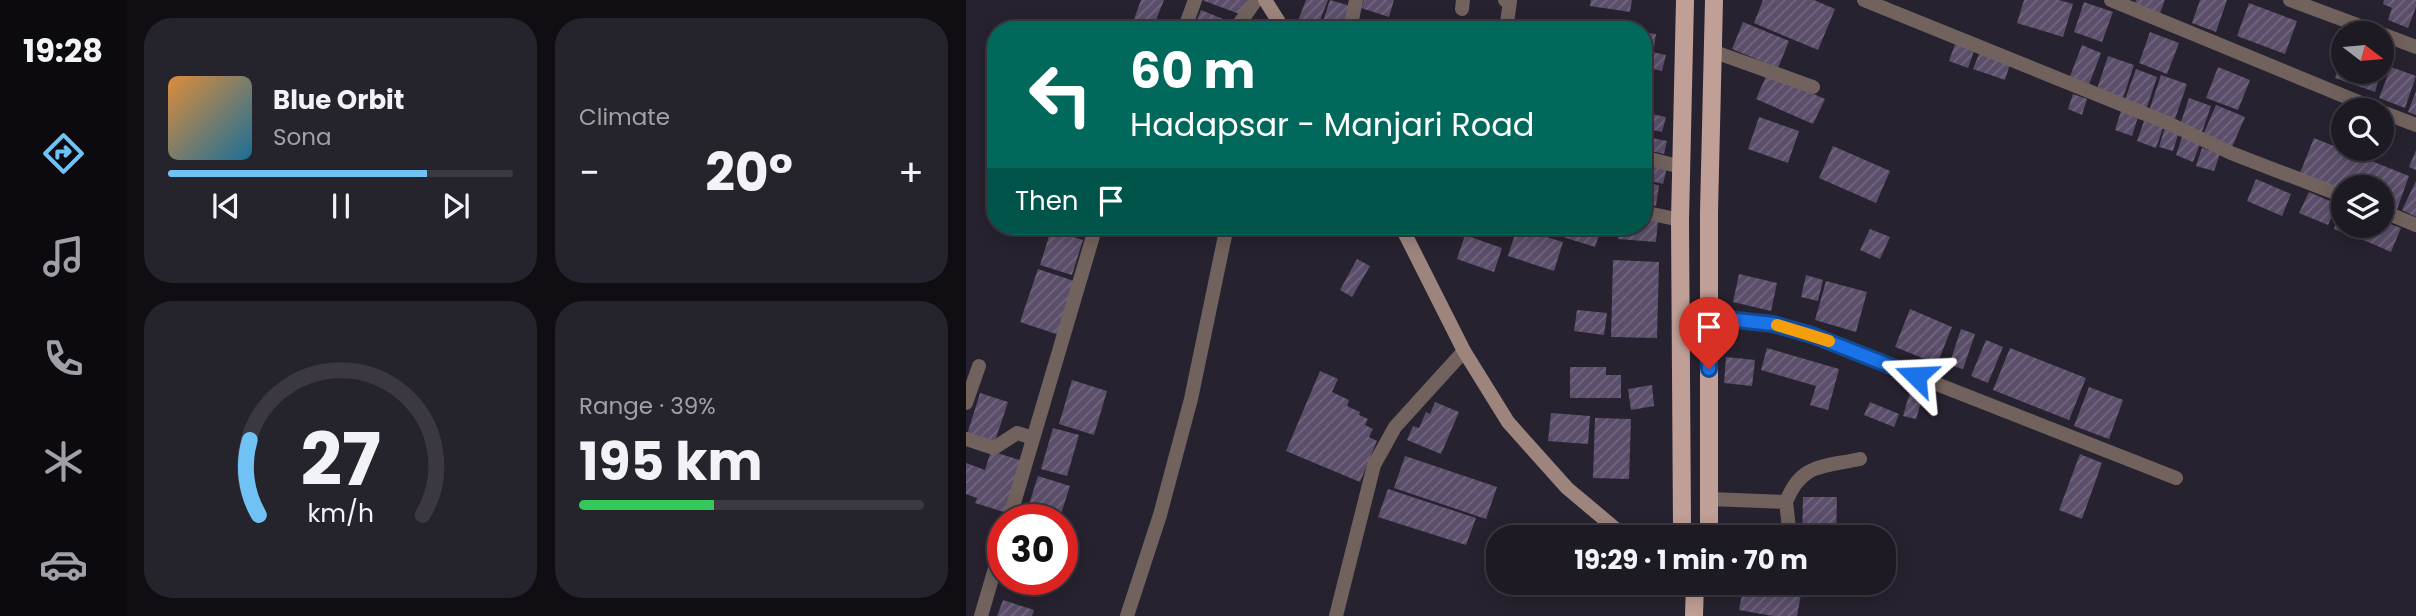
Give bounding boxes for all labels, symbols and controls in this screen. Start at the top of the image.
north arrow [2331,21,2394,84]
map controls [2331,21,2394,238]
text: 19:28 [23,28,103,73]
text: 60 m [1130,37,1255,105]
icon: left [1015,49,1106,140]
text: Blue Orbit [273,82,404,118]
button: search [2331,98,2394,161]
text: Climate [579,101,670,133]
text: Hadapsar - Manjari Road [1130,102,1534,147]
text: Sona [273,121,332,153]
icon: directions [39,129,88,178]
text: 20° [705,136,793,209]
text: − [579,146,600,199]
text: + [898,146,924,199]
button: layers [2331,175,2394,238]
icon: arrive [1092,182,1130,220]
text: Then [1015,183,1078,219]
icon: previous [207,187,245,225]
icon: pause [322,187,360,225]
icon: next [437,187,475,225]
icon: music [39,232,88,281]
pin [1679,297,1739,369]
icon: arrive [1690,308,1728,346]
icon: phone [39,334,88,383]
position arrow [1879,339,1953,413]
text: Range · 39% [579,390,716,422]
text: 27 [300,410,381,511]
text: 195 km [579,425,763,498]
icon: climate [39,437,88,486]
text: km/h [307,496,374,531]
speed limit sign: 30 [987,504,1078,595]
icon: car [39,540,88,589]
text: 19:29 · 1 min · 70 m [1574,542,1808,578]

